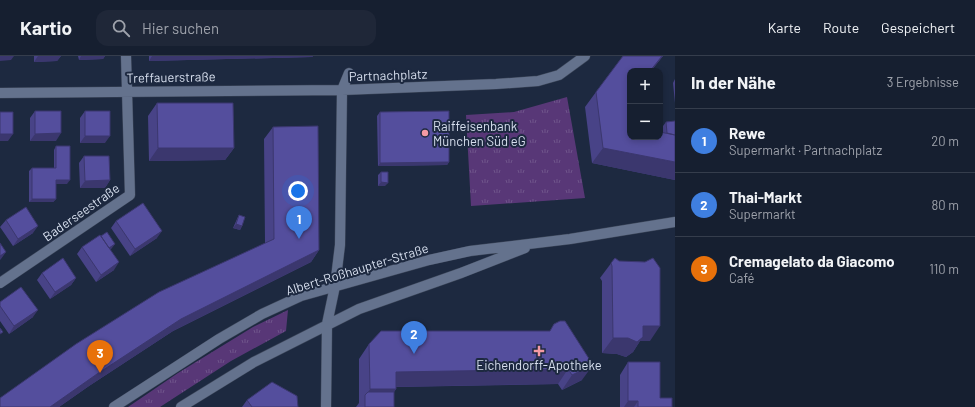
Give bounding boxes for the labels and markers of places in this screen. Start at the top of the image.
place label: Raiffeisenbank München Süd eG [433,118,526,149]
marker: Raiffeisenbank München Süd eG [420,128,430,138]
pin: 1 [286,206,312,239]
pin: 2 [401,321,427,354]
pin: 3 [87,340,113,373]
marker: Eichendorff-Apotheke [534,346,544,356]
place label: Eichendorff-Apotheke [476,357,602,373]

